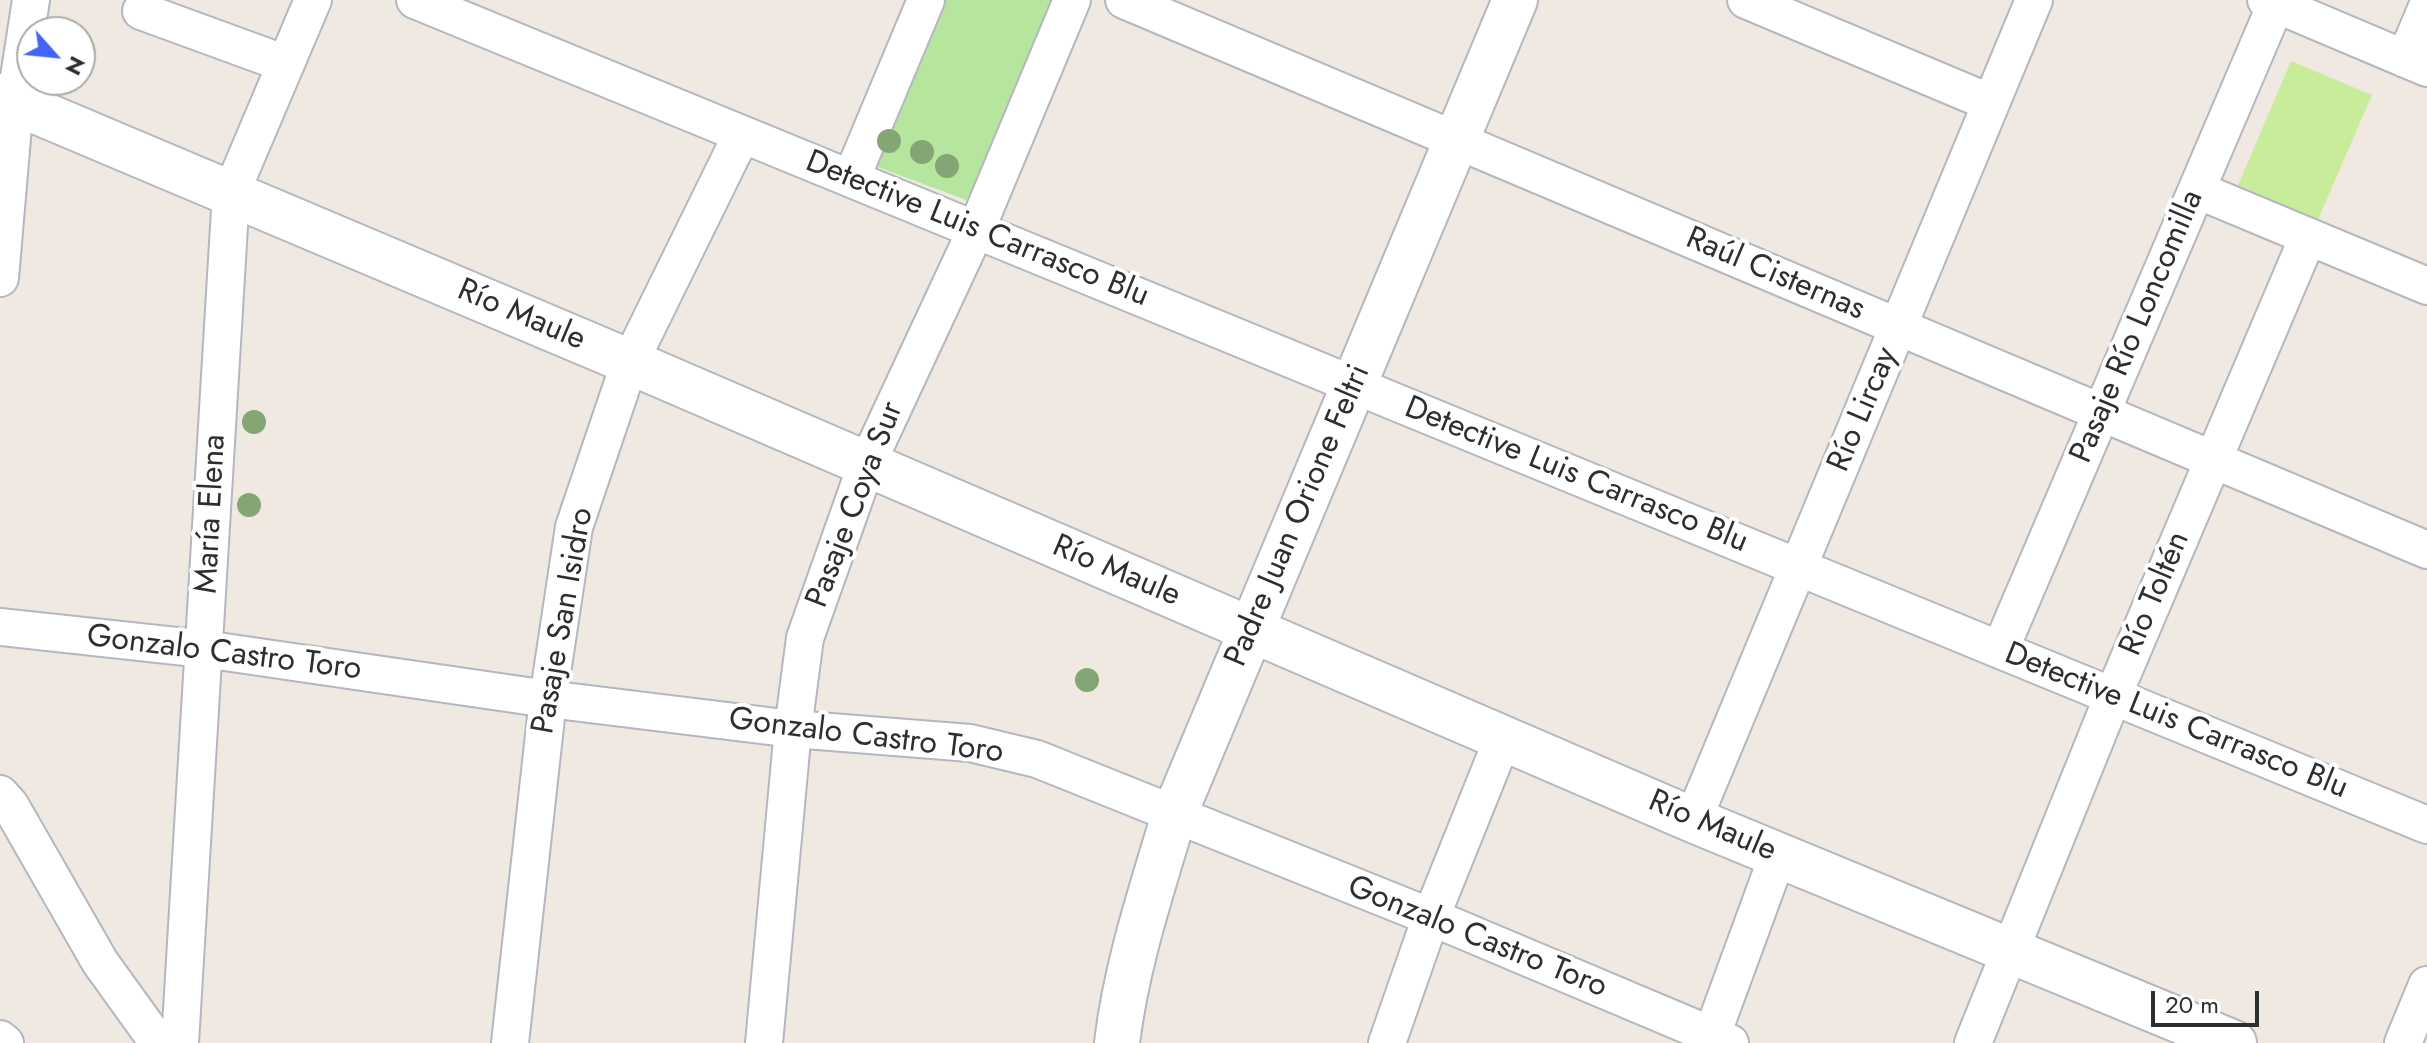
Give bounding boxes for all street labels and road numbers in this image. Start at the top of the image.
street label: Detective Luis Carrasco Blu [800,144,1154,316]
street label: Pasaje Río Loncomilla [2063,185,2213,469]
street label: Raúl Cisternas [1680,220,1870,330]
street label: Río Maule [451,272,591,360]
street label: Río Lircay [1821,342,1907,478]
street label: Padre Juan Orione Feltri [1218,359,1380,673]
street label: Detective Luis Carrasco Blu [1399,390,1753,562]
street label: Pasaje Coya Sur [799,397,913,613]
street label: María Elena [189,433,235,595]
street label: Pasaje San Isidro [525,505,603,737]
street label: Río Toltén [2113,526,2199,662]
street label: Río Maule [1046,528,1186,616]
street label: Gonzalo Castro Toro [85,618,363,690]
street label: Detective Luis Carrasco Blu [1999,636,2353,808]
street label: Gonzalo Castro Toro [727,701,1005,773]
street label: Río Maule [1642,783,1782,871]
street label: Gonzalo Castro Toro [1342,868,1612,1008]

